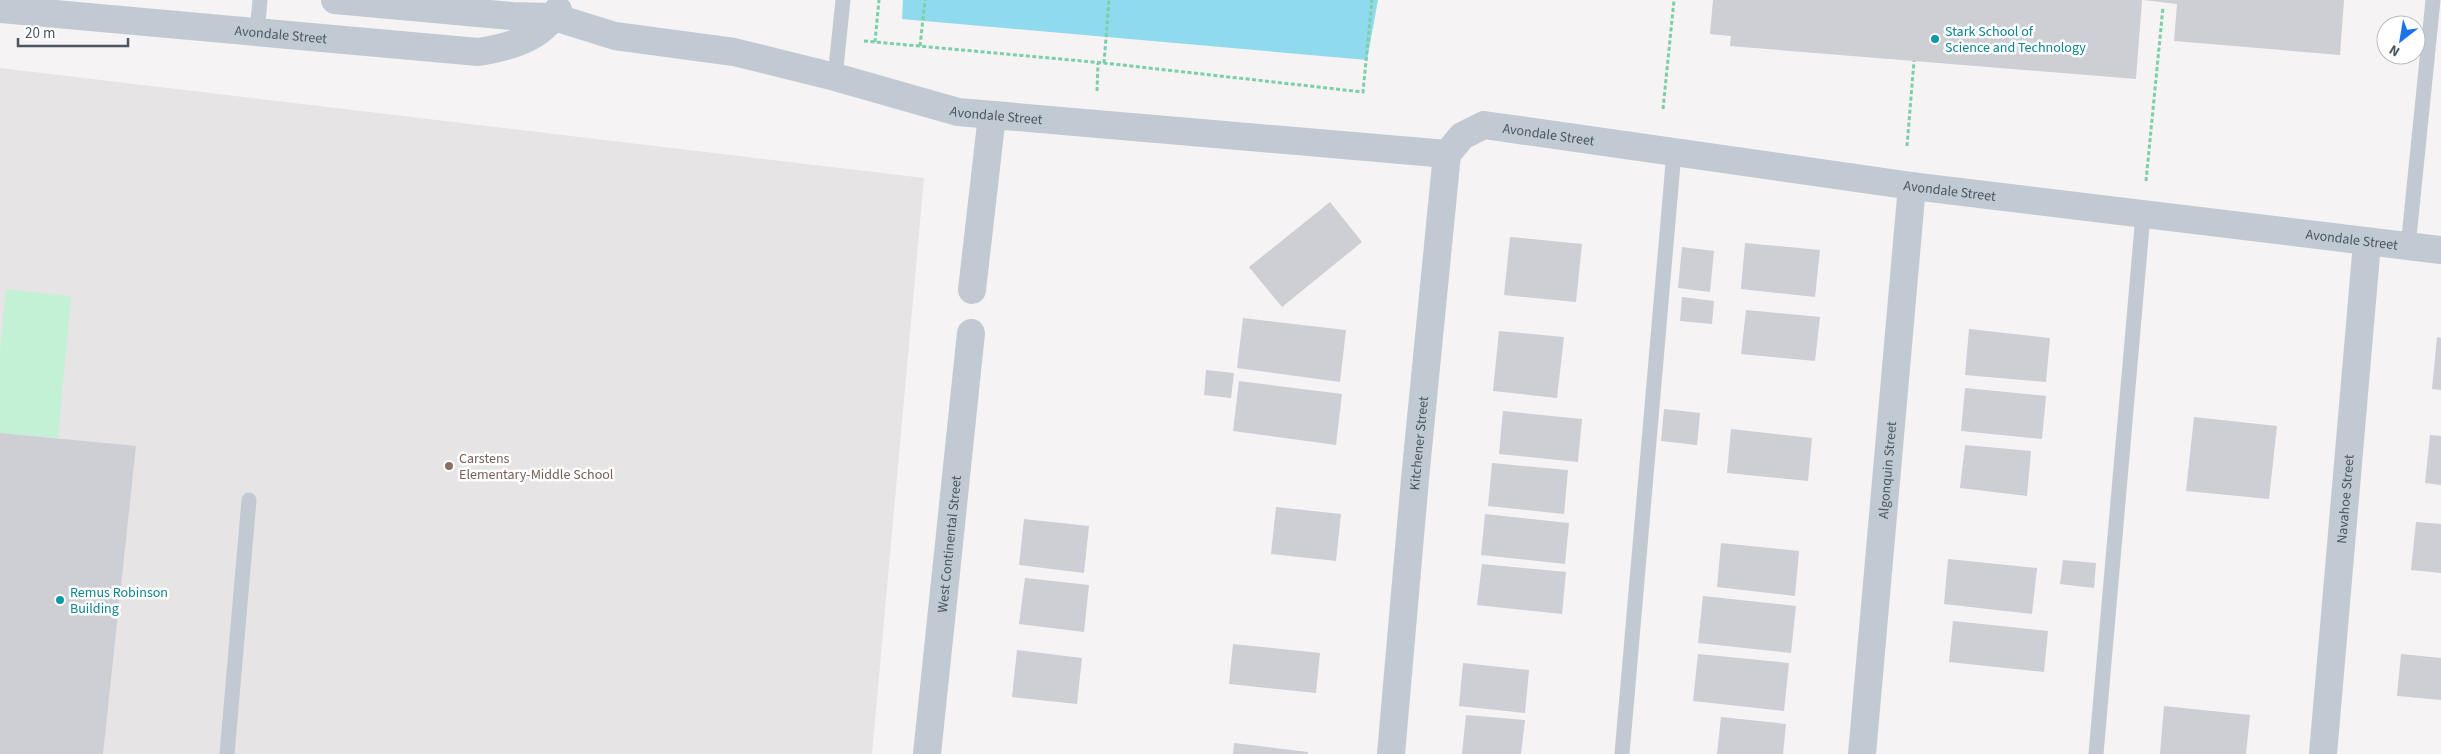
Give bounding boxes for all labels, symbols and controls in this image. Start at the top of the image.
scale bar [18,15,128,47]
north arrow [2376,15,2426,65]
street label: Avondale Street [234,21,328,49]
place label: Stark School of Science and Technology [1945,22,2086,58]
text: 20 m [25,23,55,44]
marker: Stark School of Science and Technology [1929,33,1941,45]
text: N [2386,39,2404,61]
street label: Avondale Street [947,101,1043,130]
street label: Avondale Street [1501,119,1596,152]
street label: Avondale Street [1902,176,1997,207]
street label: Avondale Street [2305,225,2399,256]
street label: Kitchener Street [1405,395,1434,491]
street label: Algonquin Street [1874,420,1902,520]
place label: Carstens Elementary-Middle School [459,449,614,485]
street label: Navahoe Street [2332,453,2360,544]
marker: Carstens Elementary-Middle School [443,460,455,472]
street label: West Continental Street [933,474,967,614]
place label: Remus Robinson Building [70,583,168,619]
marker: Remus Robinson Building [54,594,66,606]

